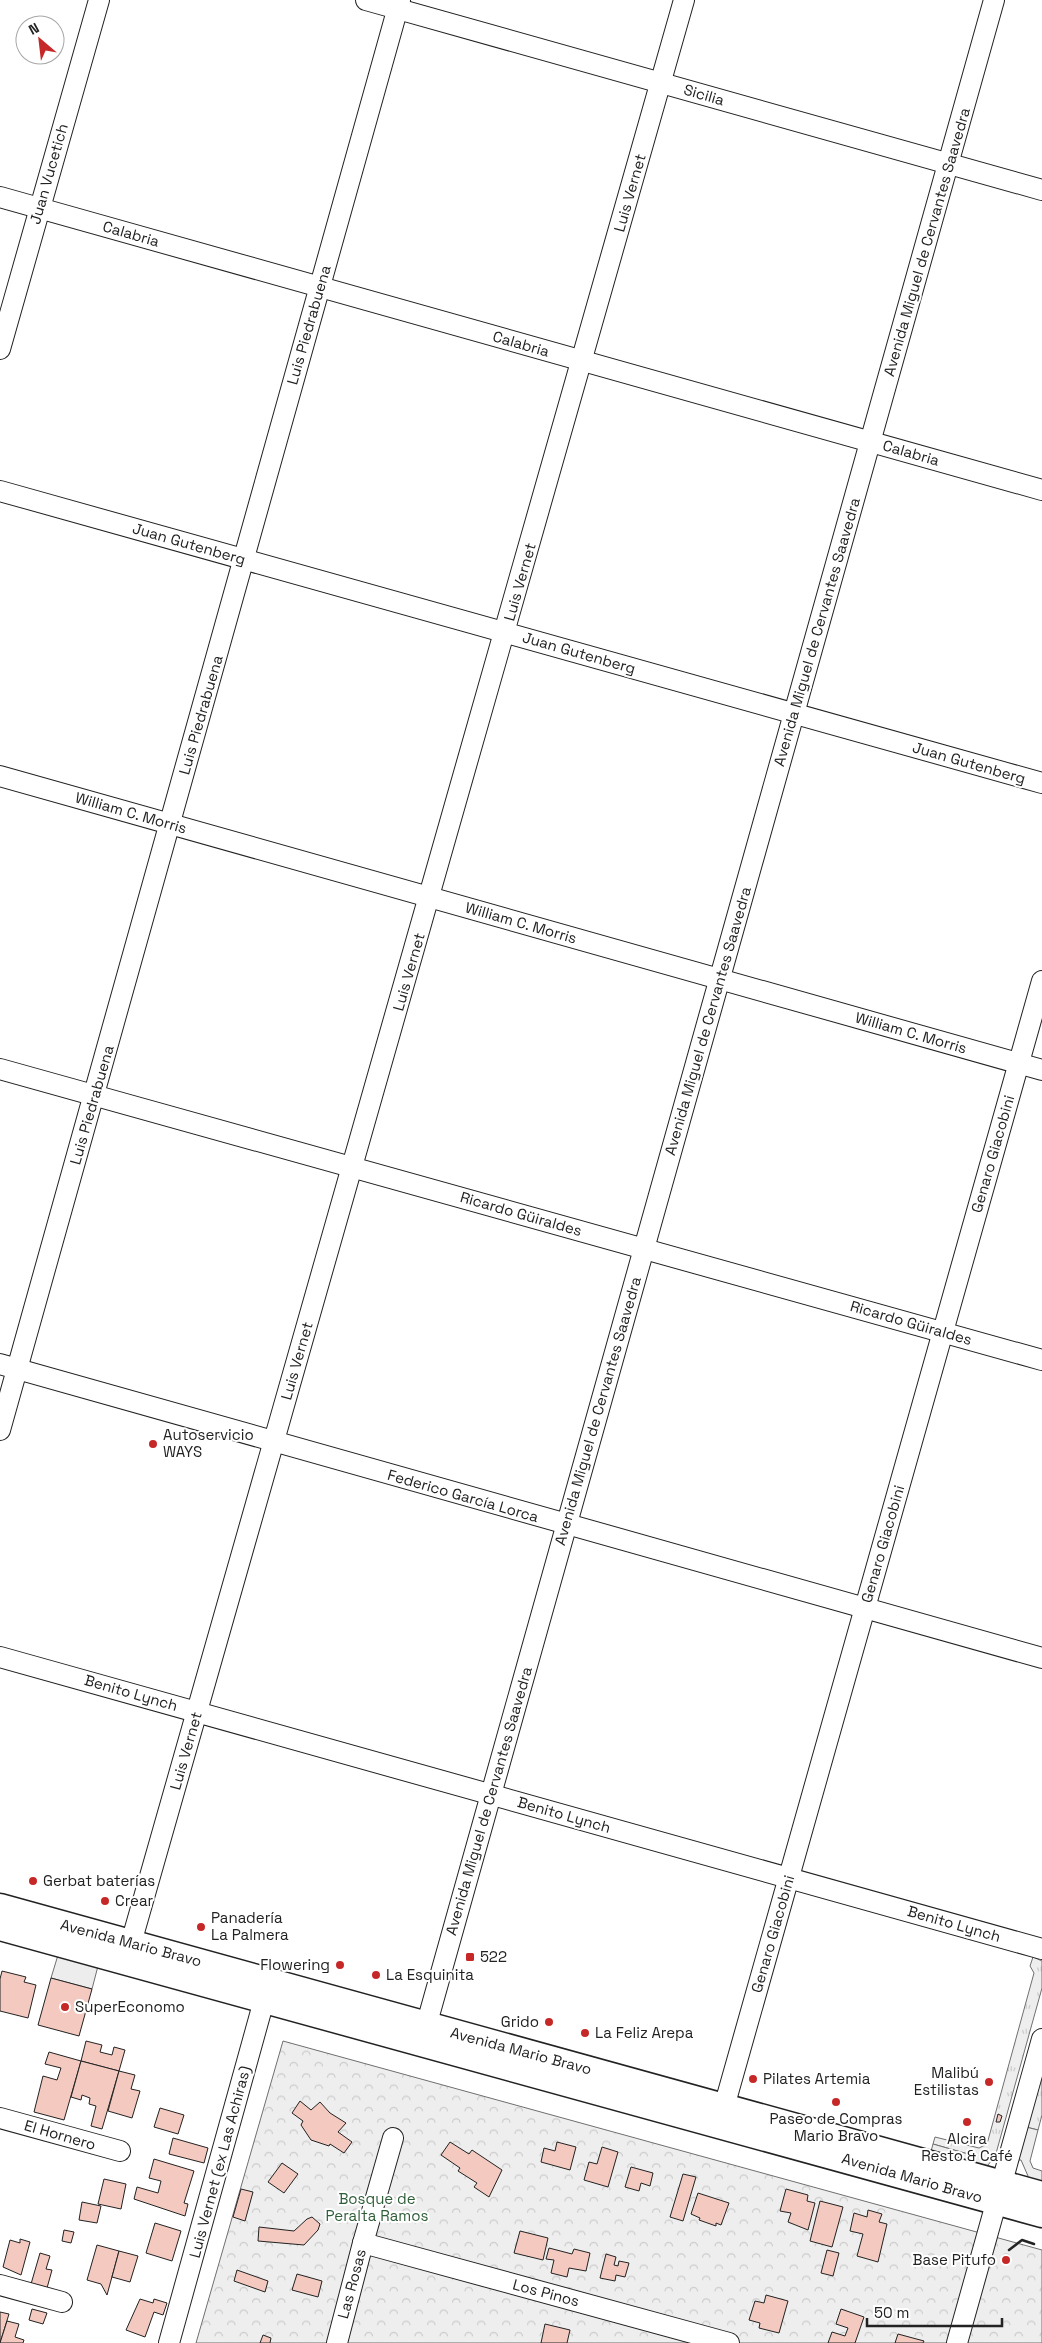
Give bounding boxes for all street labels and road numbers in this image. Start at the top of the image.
street label: Sicilia [682,80,727,109]
street label: Avenida Miguel de Cervantes Saavedra [879,105,974,378]
street label: Juan Vucetich [25,121,72,226]
street label: Luis Vernet [609,151,650,234]
street label: Calabria [101,216,162,251]
street label: Luis Piedrabuena [282,263,335,387]
street label: Calabria [491,326,552,361]
street label: Calabria [881,435,942,470]
street label: Avenida Miguel de Cervantes Saavedra [769,495,864,768]
street label: Juan Gutenberg [130,518,248,569]
street label: Luis Vernet [499,540,540,623]
street label: Juan Gutenberg [520,627,638,678]
street label: Luis Piedrabuena [174,653,227,777]
street label: Juan Gutenberg [910,737,1028,788]
street label: William C. Morris [73,788,189,838]
street label: Avenida Miguel de Cervantes Saavedra [660,884,755,1157]
street label: William C. Morris [463,898,579,948]
street label: Luis Vernet [388,930,429,1013]
street label: William C. Morris [853,1008,969,1058]
street label: Luis Piedrabuena [65,1043,118,1167]
street label: Genaro Giacobini [967,1093,1018,1215]
street label: Ricardo Güiraldes [458,1187,584,1240]
street label: Avenida Miguel de Cervantes Saavedra [550,1274,645,1547]
street label: Ricardo Güiraldes [848,1296,974,1349]
street label: Luis Vernet [276,1319,317,1402]
street label: Federico García Lorca [385,1465,541,1526]
street label: Genaro Giacobini [857,1483,908,1605]
street label: Avenida Miguel de Cervantes Saavedra [441,1664,536,1937]
street label: Benito Lynch [82,1670,180,1715]
street label: Luis Vernet [165,1709,206,1792]
street label: Benito Lynch [515,1792,613,1837]
street label: Genaro Giacobini [747,1873,798,1995]
street label: Benito Lynch [905,1901,1003,1946]
street label: Avenida Mario Bravo [58,1915,204,1971]
street label: Avenida Mario Bravo [448,2023,594,2079]
street label: Luis Vernet (ex Las Achiras) [185,2064,255,2260]
street label: El Hornero [22,2115,98,2154]
street label: Avenida Mario Bravo [840,2148,985,2207]
street label: Las Rosas [333,2247,370,2321]
street label: Los Pinos [511,2275,582,2311]

